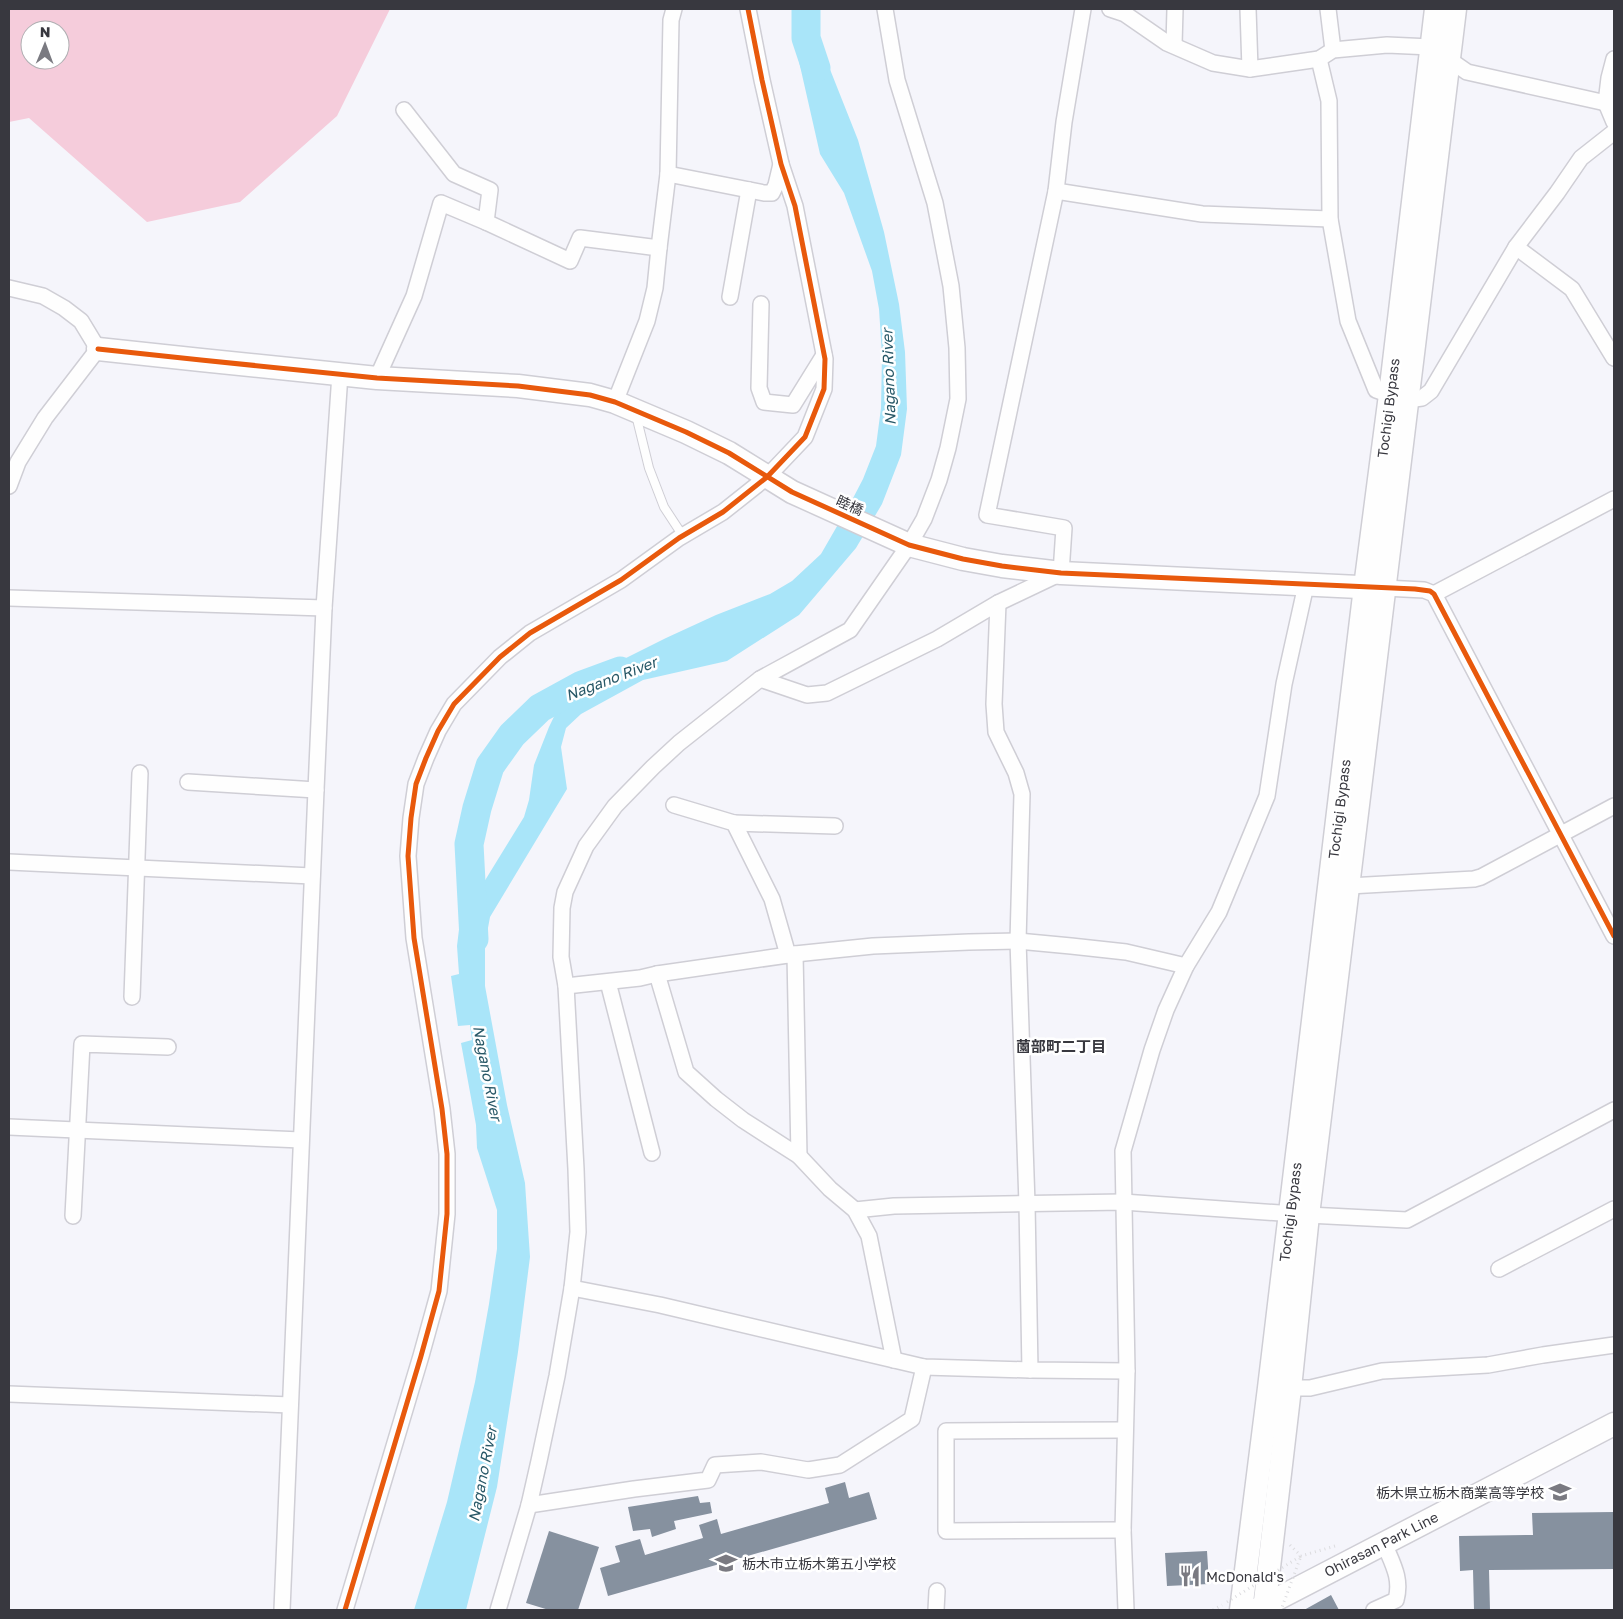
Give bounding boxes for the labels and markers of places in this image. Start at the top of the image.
school or university icon: 栃木県立栃木商業高等学校 [1547,1479,1573,1505]
place label: 栃木県立栃木商業高等学校 [1376,1484,1544,1501]
school or university icon: 栃木市立栃木第五小学校 [713,1550,739,1576]
place label: 栃木市立栃木第五小学校 [742,1555,896,1572]
restaurant icon: McDonald's [1177,1563,1203,1589]
place label: McDonald's [1206,1568,1284,1585]

